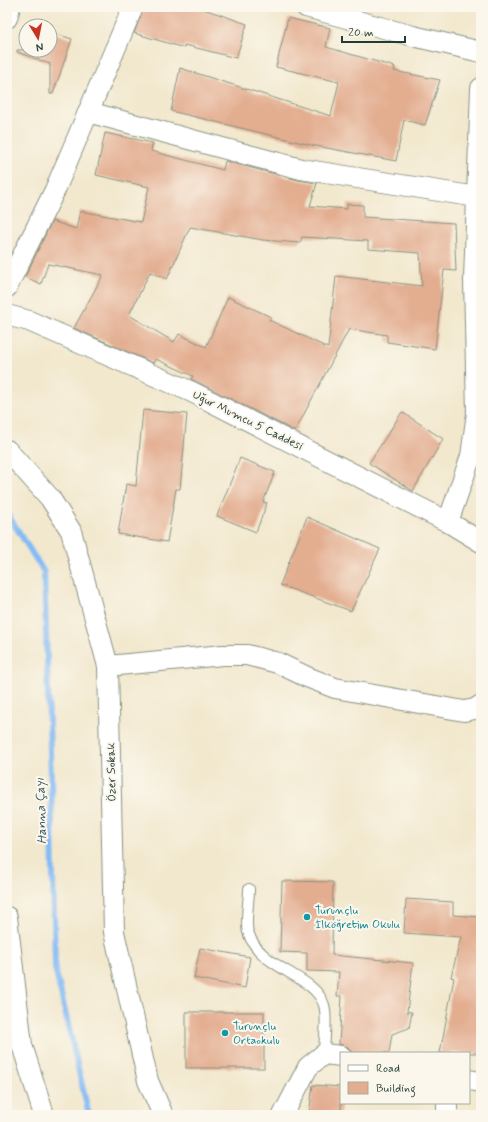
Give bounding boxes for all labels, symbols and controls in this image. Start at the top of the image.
north arrow [18,18,58,58]
scale bar [342,18,405,44]
text: 20 m [348,25,374,41]
text: N [35,39,44,54]
street label: Uğur Mumcu 5 Caddesi [189,387,306,455]
street label: Özer Sokak [103,742,121,802]
water label: Hanna Çayı [32,777,51,844]
place label: Turunçlu İlköğretim Okulu [315,903,401,933]
marker: Turunçlu İlköğretim Okulu [302,912,312,922]
place label: Turunçlu Ortaokulu [233,1019,280,1049]
marker: Turunçlu Ortaokulu [220,1028,230,1038]
legend [340,1052,470,1104]
text: Road [376,1061,400,1077]
text: Building [376,1081,416,1098]

